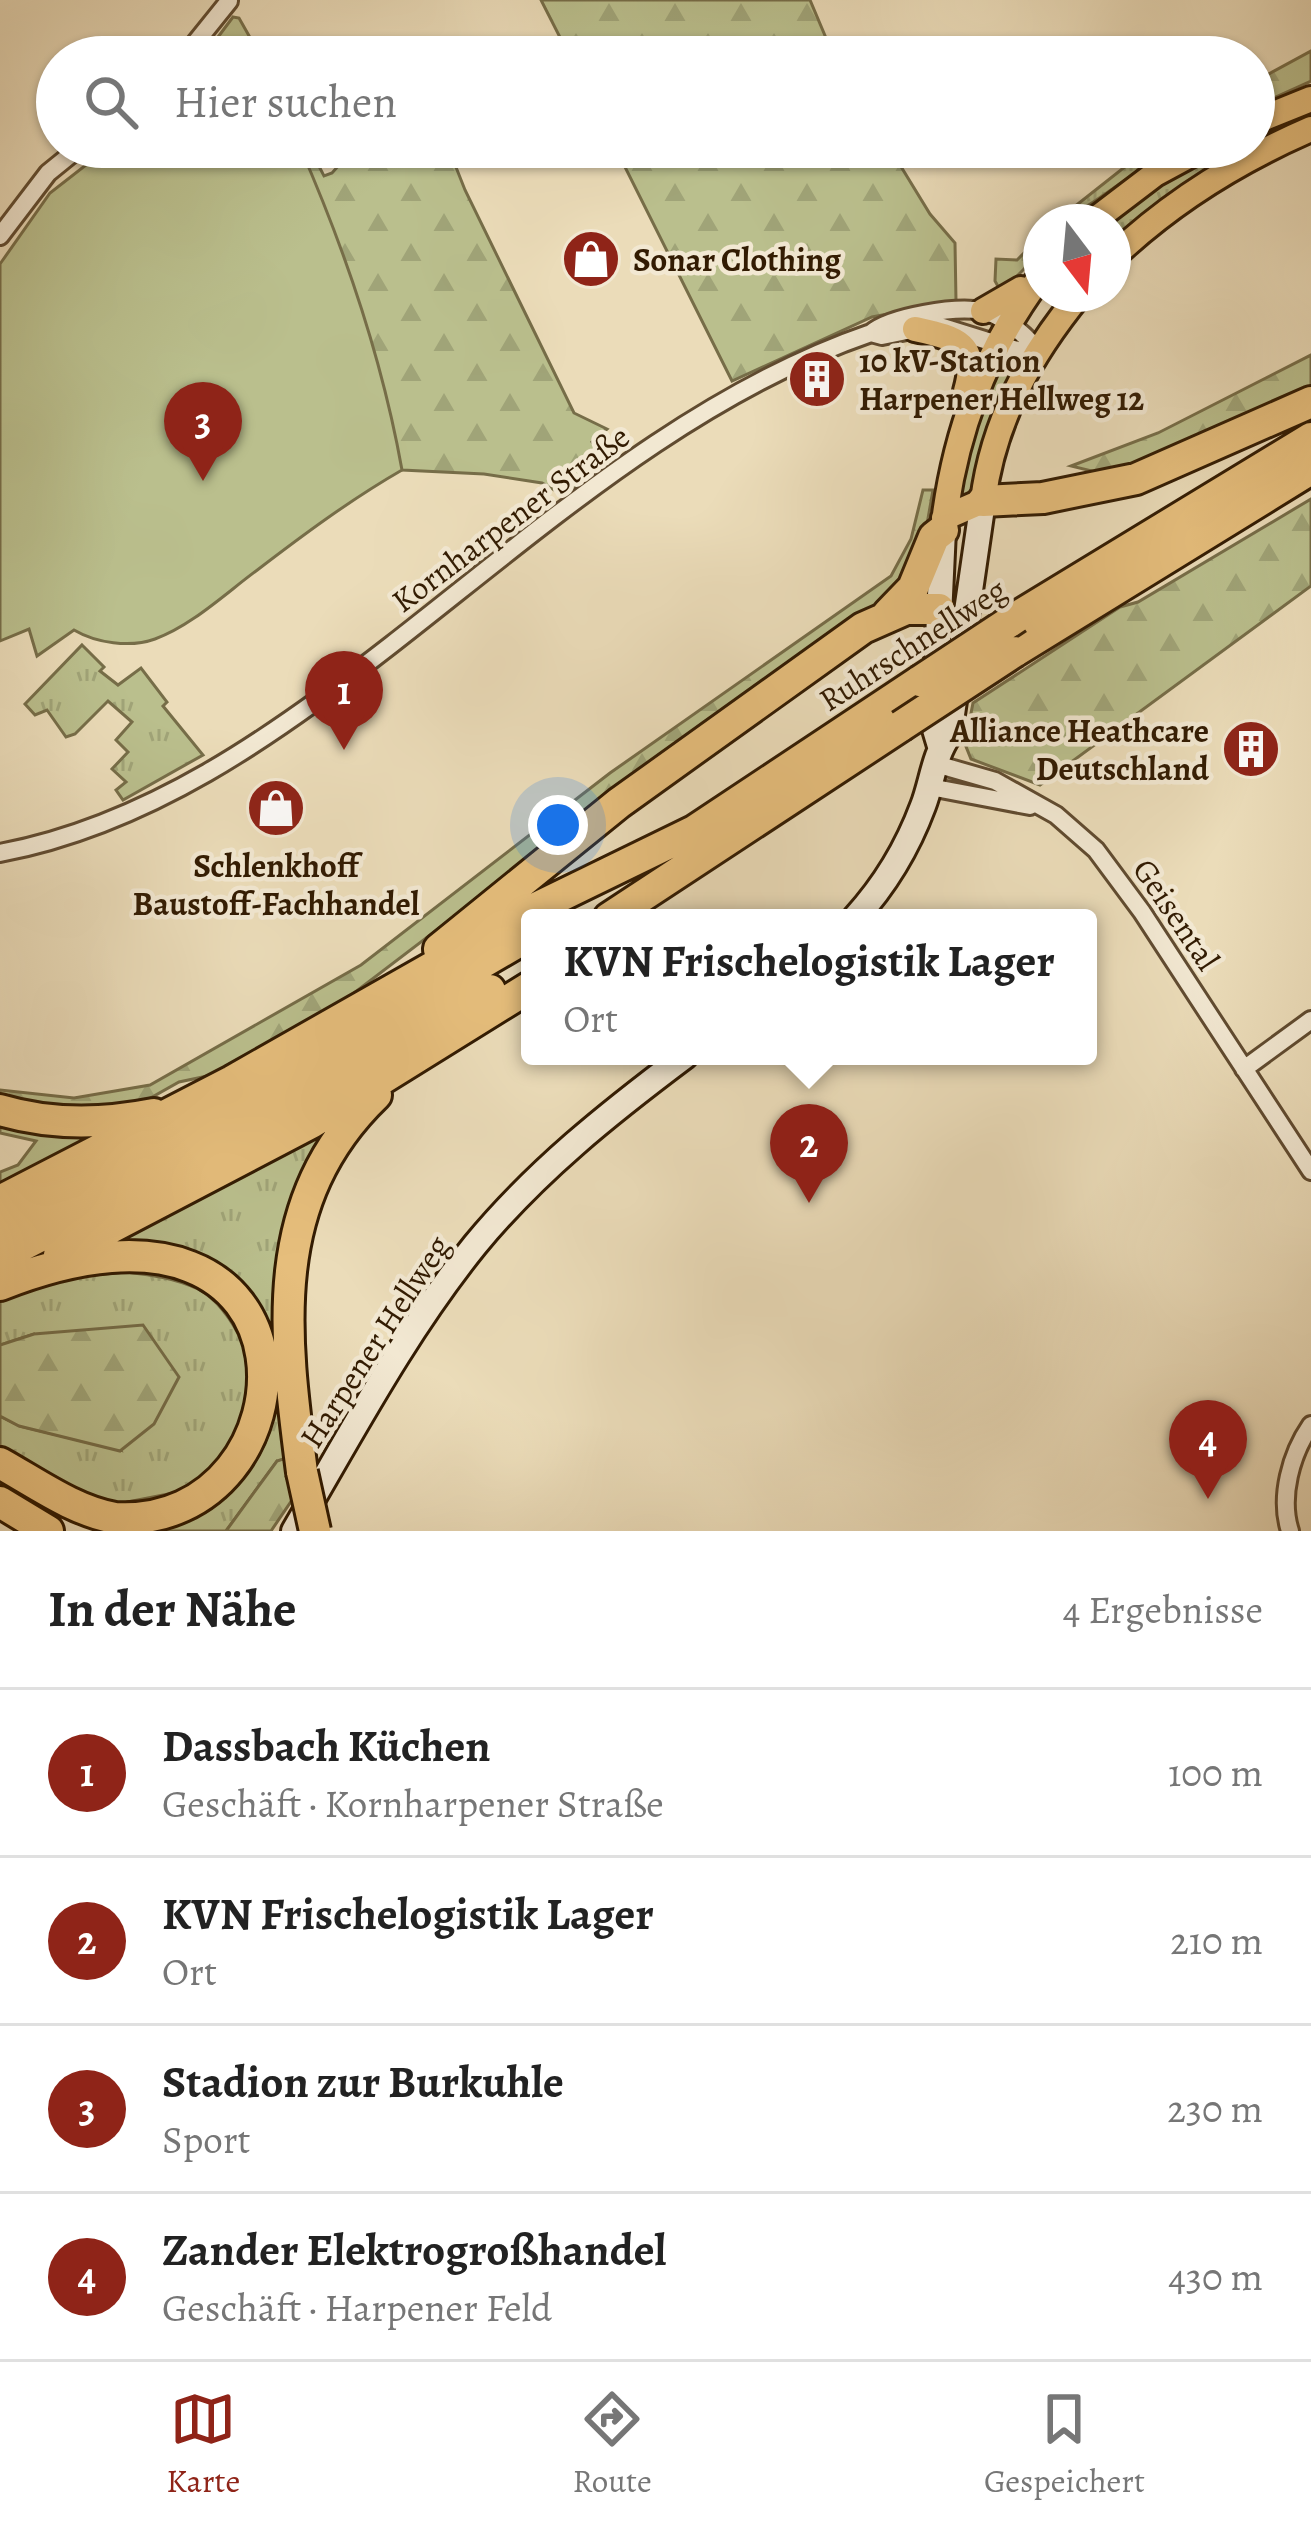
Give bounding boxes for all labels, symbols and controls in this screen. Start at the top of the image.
search box [36,36,1275,168]
icon: search [78,69,144,135]
text: Hier suchen [174,71,397,133]
north arrow [1023,204,1131,312]
shop icon: Sonar Clothing [560,228,622,290]
place label: Sonar Clothing [633,237,841,282]
place label: 10 kV-Station Harpener Hellweg 12 [859,338,1144,421]
building icon: 10 kV-Station Harpener Hellweg 12 [786,348,848,410]
pin: 3 [164,382,242,481]
street label: Kornharpener Straße [382,414,639,623]
street label: Ruhrschnellweg [810,567,1015,722]
pin: 1 [305,651,383,750]
place label: Alliance Heathcare Deutschland [949,708,1209,791]
building icon: Alliance Heathcare Deutschland [1220,718,1282,780]
shop icon: Schlenkhoff Baustoff-Fachhandel [245,777,307,839]
your location [528,795,588,855]
place label: Schlenkhoff Baustoff-Fachhandel [133,843,420,926]
street label: Geisental [1123,850,1230,979]
popup [521,909,1097,1065]
text: KVN Frischelogistik Lager [563,930,1055,992]
text: Ort [563,992,618,1045]
pin: 2 [770,1104,848,1203]
street label: Harpener Hellweg [289,1226,460,1456]
pin: 4 [1169,1400,1247,1499]
text: In der Nähe [48,1574,297,1644]
text: 4 Ergebnisse [1063,1583,1263,1636]
text: Dassbach Küchen [162,1715,491,1777]
text: 1 [80,1746,94,1799]
text: 100 m [1168,1746,1263,1799]
text: Geschäft · Kornharpener Straße [162,1777,664,1830]
text: KVN Frischelogistik Lager [162,1883,654,1945]
text: 2 [78,1914,96,1967]
text: 210 m [1170,1914,1263,1967]
text: Ort [162,1945,217,1998]
text: Stadion zur Burkuhle [162,2051,564,2113]
text: 3 [79,2082,95,2135]
text: 230 m [1167,2082,1263,2135]
text: Sport [162,2113,251,2166]
text: Zander Elektrogroßhandel [162,2219,666,2281]
text: 4 [78,2250,96,2303]
text: 430 m [1168,2250,1263,2303]
text: Geschäft · Harpener Feld [162,2281,552,2334]
tab: Karte [166,2386,240,2503]
tab: Route [573,2386,652,2503]
tab: Gespeichert [984,2386,1145,2503]

